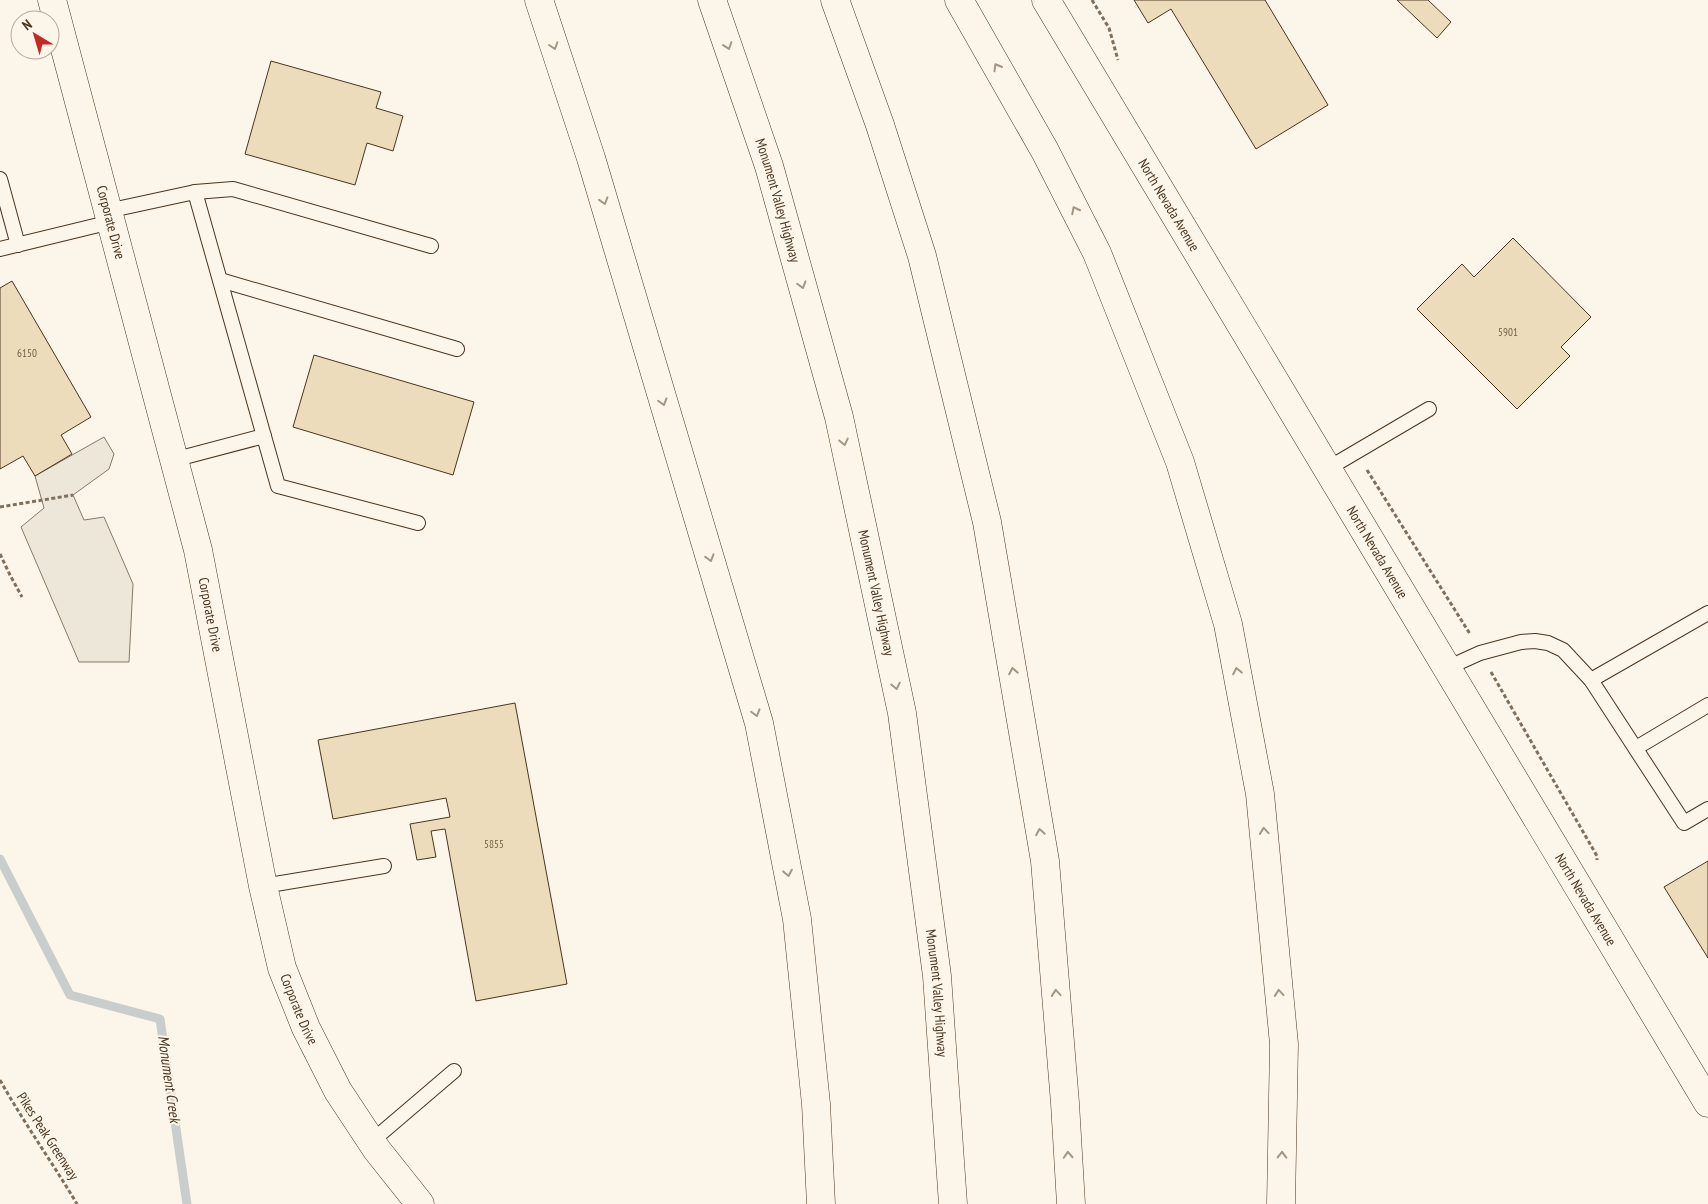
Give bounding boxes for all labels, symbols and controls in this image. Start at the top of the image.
north arrow [10,10,60,60]
text: N [18,15,36,34]
one-way arrow [722,41,732,50]
one-way arrow [549,42,559,50]
one-way arrow [994,63,1004,72]
street label: Monument Valley Highway [751,136,805,265]
street label: North Nevada Avenue [1134,155,1204,255]
street label: Corporate Drive [93,183,129,261]
one-way arrow [598,196,608,205]
one-way arrow [1071,206,1081,215]
one-way arrow [796,280,807,289]
house number: 5901 [1498,325,1518,339]
house number: 6150 [17,346,37,360]
one-way arrow [658,397,668,405]
one-way arrow [838,437,849,446]
street label: North Nevada Avenue [1343,503,1412,602]
street label: Monument Valley Highway [854,528,899,658]
one-way arrow [704,553,714,561]
street label: Corporate Drive [195,576,227,654]
one-way arrow [1008,667,1019,675]
one-way arrow [1232,667,1242,676]
one-way arrow [890,682,901,691]
one-way arrow [750,709,760,717]
one-way arrow [1036,827,1046,836]
one-way arrow [1259,827,1270,835]
house number: 5855 [484,837,504,851]
street label: North Nevada Avenue [1551,850,1621,949]
one-way arrow [782,868,793,877]
street label: Monument Valley Highway [922,928,952,1058]
street label: Corporate Drive [276,971,322,1048]
one-way arrow [1051,989,1062,997]
one-way arrow [1274,989,1285,997]
water label: Monument Creek [154,1034,185,1126]
street label: Pikes Peak Greenway [13,1089,83,1184]
one-way arrow [1063,1151,1074,1159]
one-way arrow [1277,1151,1287,1159]

